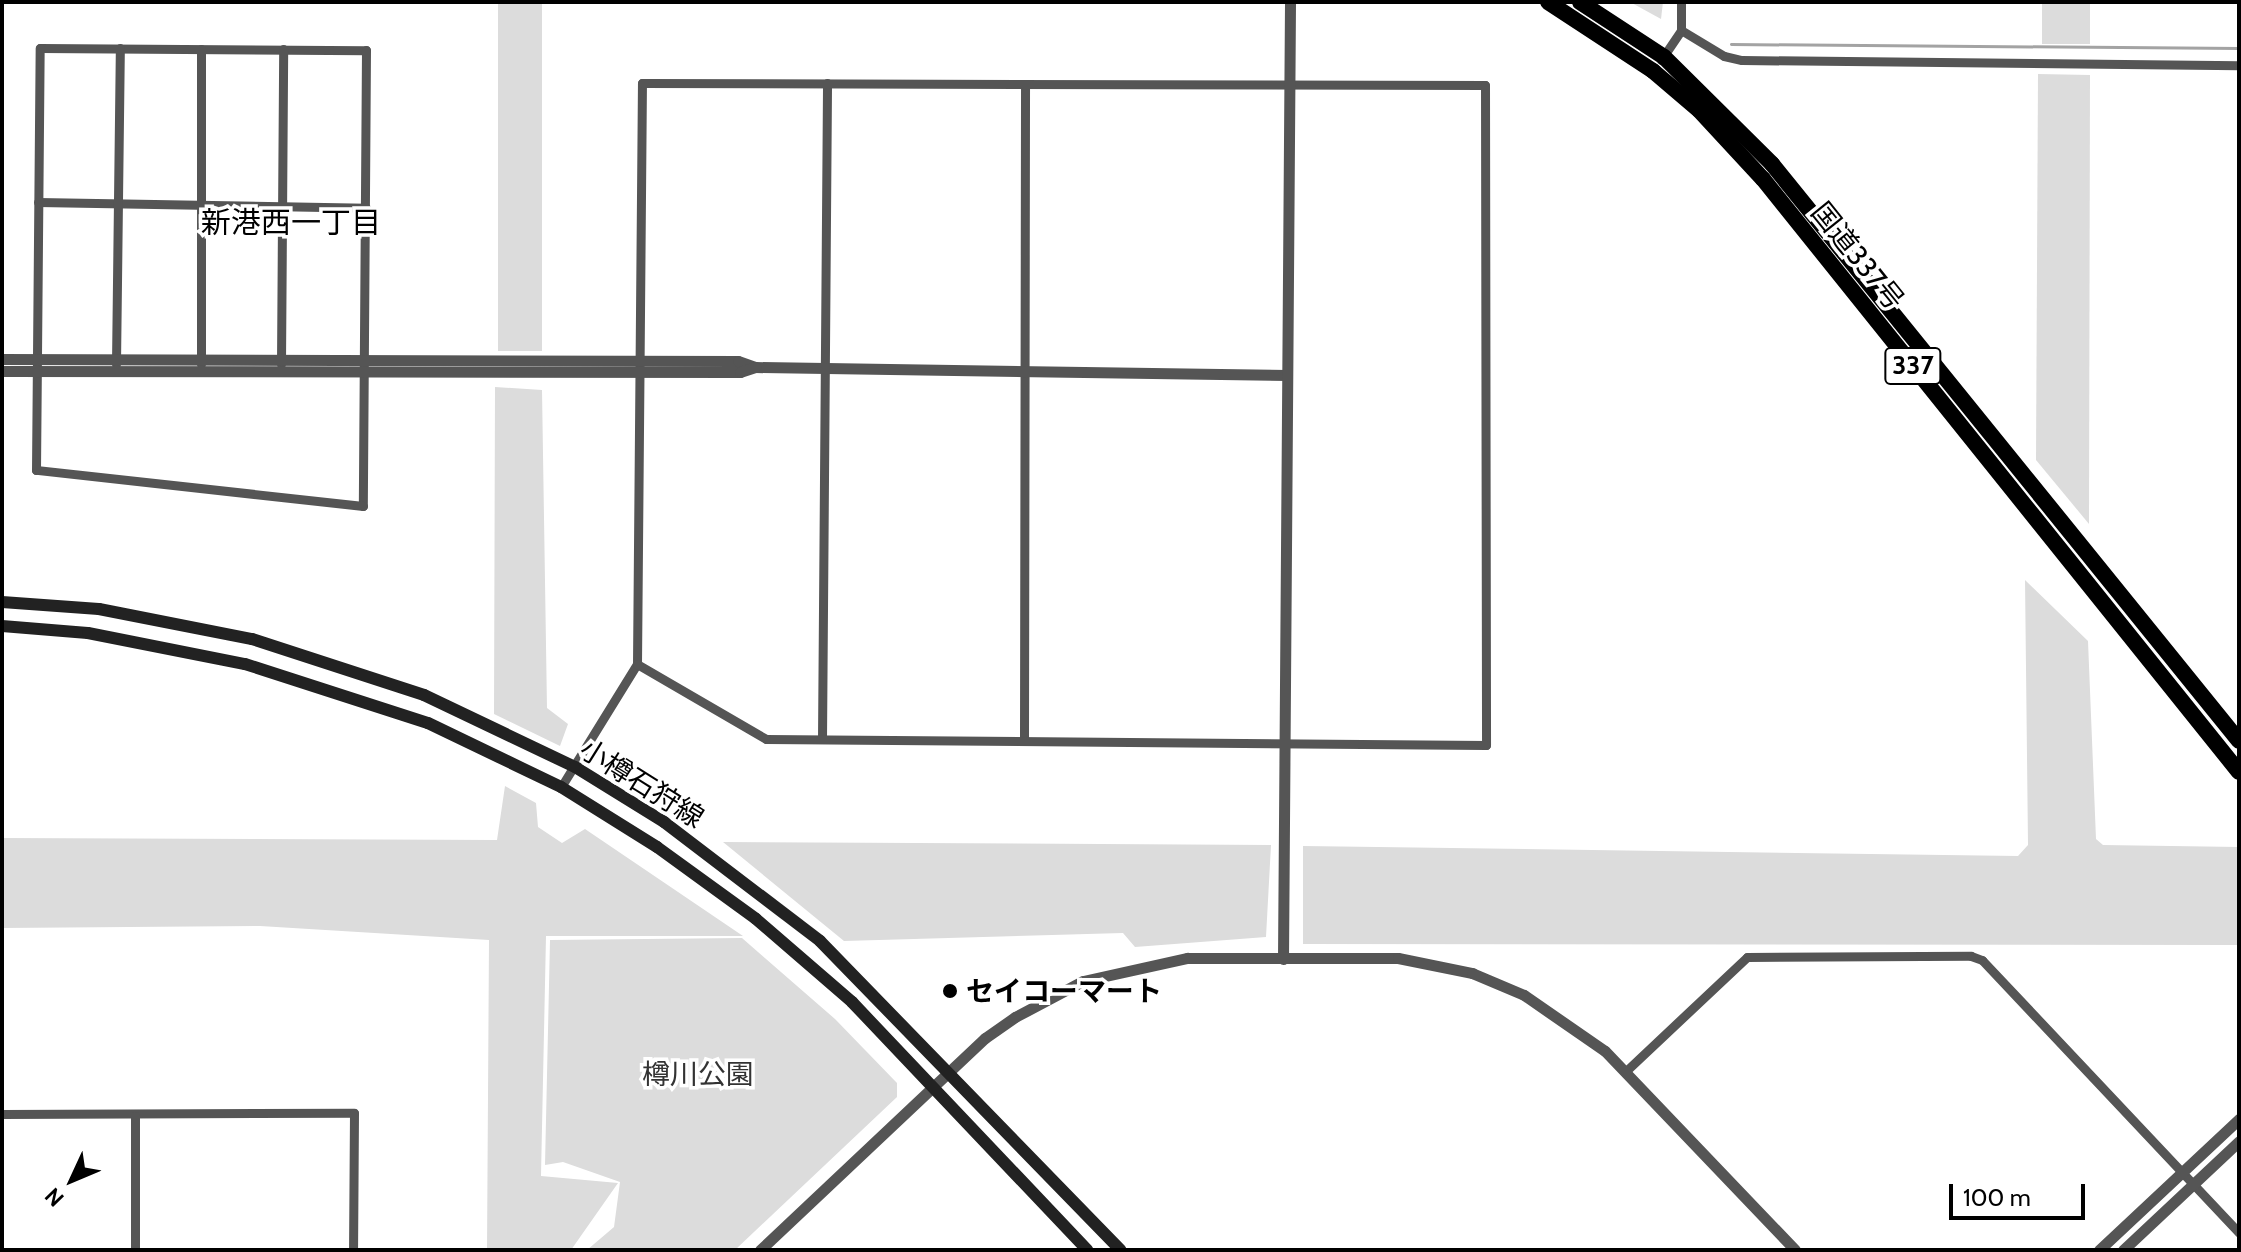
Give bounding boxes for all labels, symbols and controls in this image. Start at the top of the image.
street label: 国道337号 [1805,196,1911,316]
district label: 新港西一丁目 [201,205,381,241]
road number: 337 [1883,344,1943,388]
street label: 小樽石狩線 [574,732,710,834]
place label: セイコーマート [966,974,1162,1008]
marker: セイコーマート [941,982,959,1000]
park label: 樽川公園 [642,1057,754,1091]
north arrow [32,1140,112,1220]
scale bar [1953,1168,2089,1218]
text: N [39,1182,69,1212]
text: 100 m [1963,1183,2031,1212]

